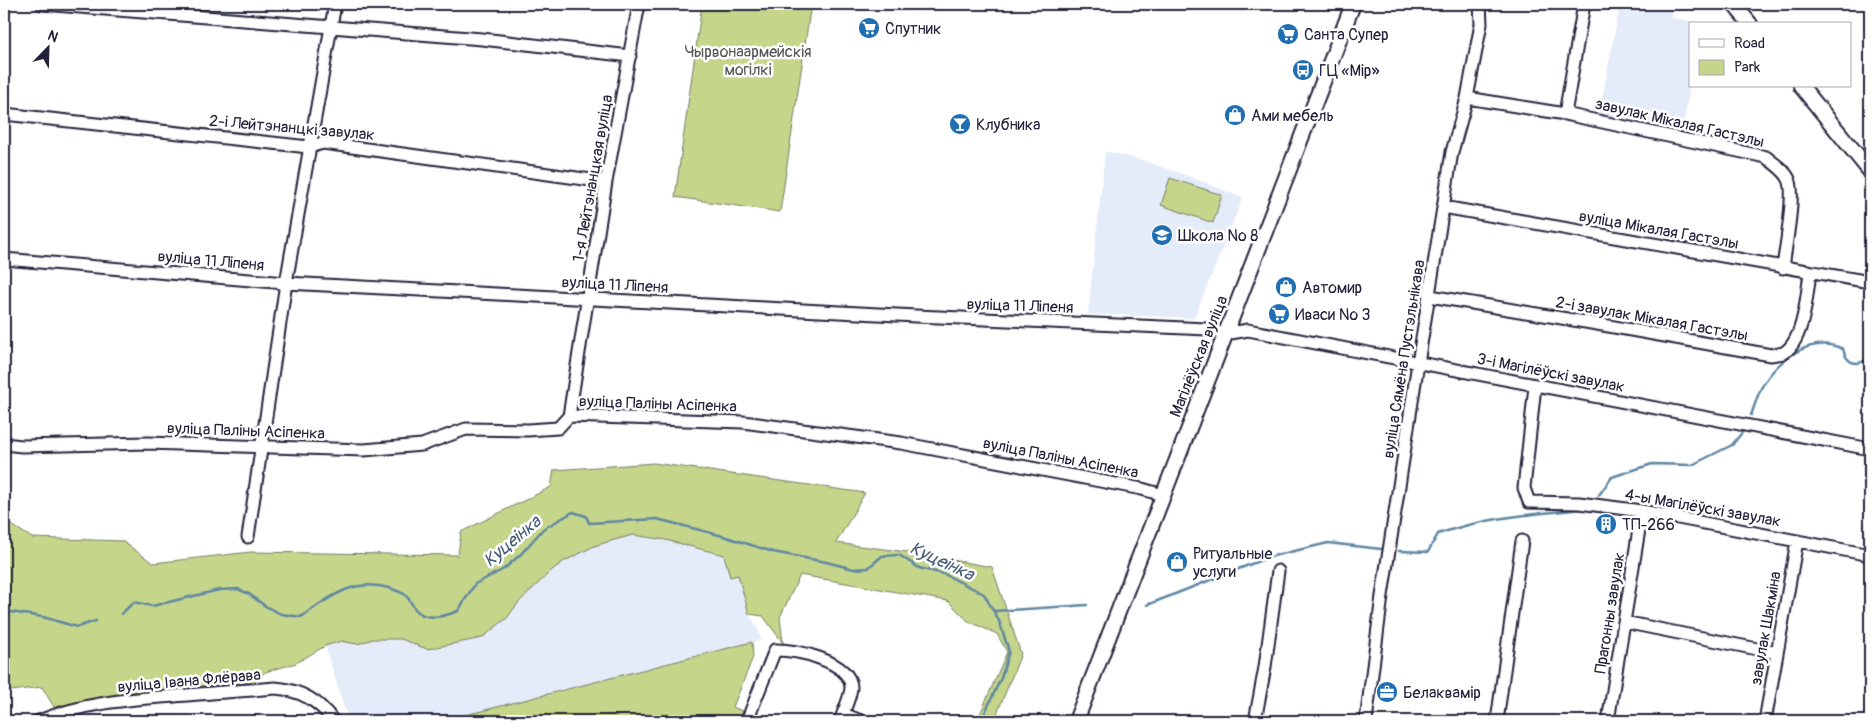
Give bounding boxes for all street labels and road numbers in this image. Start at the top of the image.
street label: 1-я Лейтэнанцкая вуліца [568,93,618,263]
street label: завулак Мікалая Гастэлы [1593,94,1766,152]
street label: 2-і Лейтэнанцкі завулак [208,111,375,145]
street label: вуліца Мікалая Гастэлы [1577,206,1740,254]
street label: вуліца 11 Ліпеня [157,246,265,276]
street label: вуліца Сямёна Пустэльнікава [1378,258,1430,460]
street label: вуліца 11 Ліпеня [561,272,669,298]
street label: 2-і завулак Мікалая Гастэлы [1554,292,1749,346]
street label: Магілёўская вуліца [1165,293,1232,420]
street label: вуліца 11 Ліпеня [966,294,1074,318]
street label: 3-і Магілёўскі завулак [1475,349,1626,397]
street label: вуліца Паліны Асіпенка [579,391,737,417]
street label: вуліца Паліны Асіпенка [167,418,325,444]
street label: вуліца Паліны Асіпенка [981,433,1140,483]
street label: 4-ы Магілёўскі завулак [1623,484,1782,532]
street label: Прагонны завулак [1591,551,1629,675]
street label: завулак Шакміна [1746,570,1786,687]
street label: вуліца Івана Флёрава [117,665,262,697]

